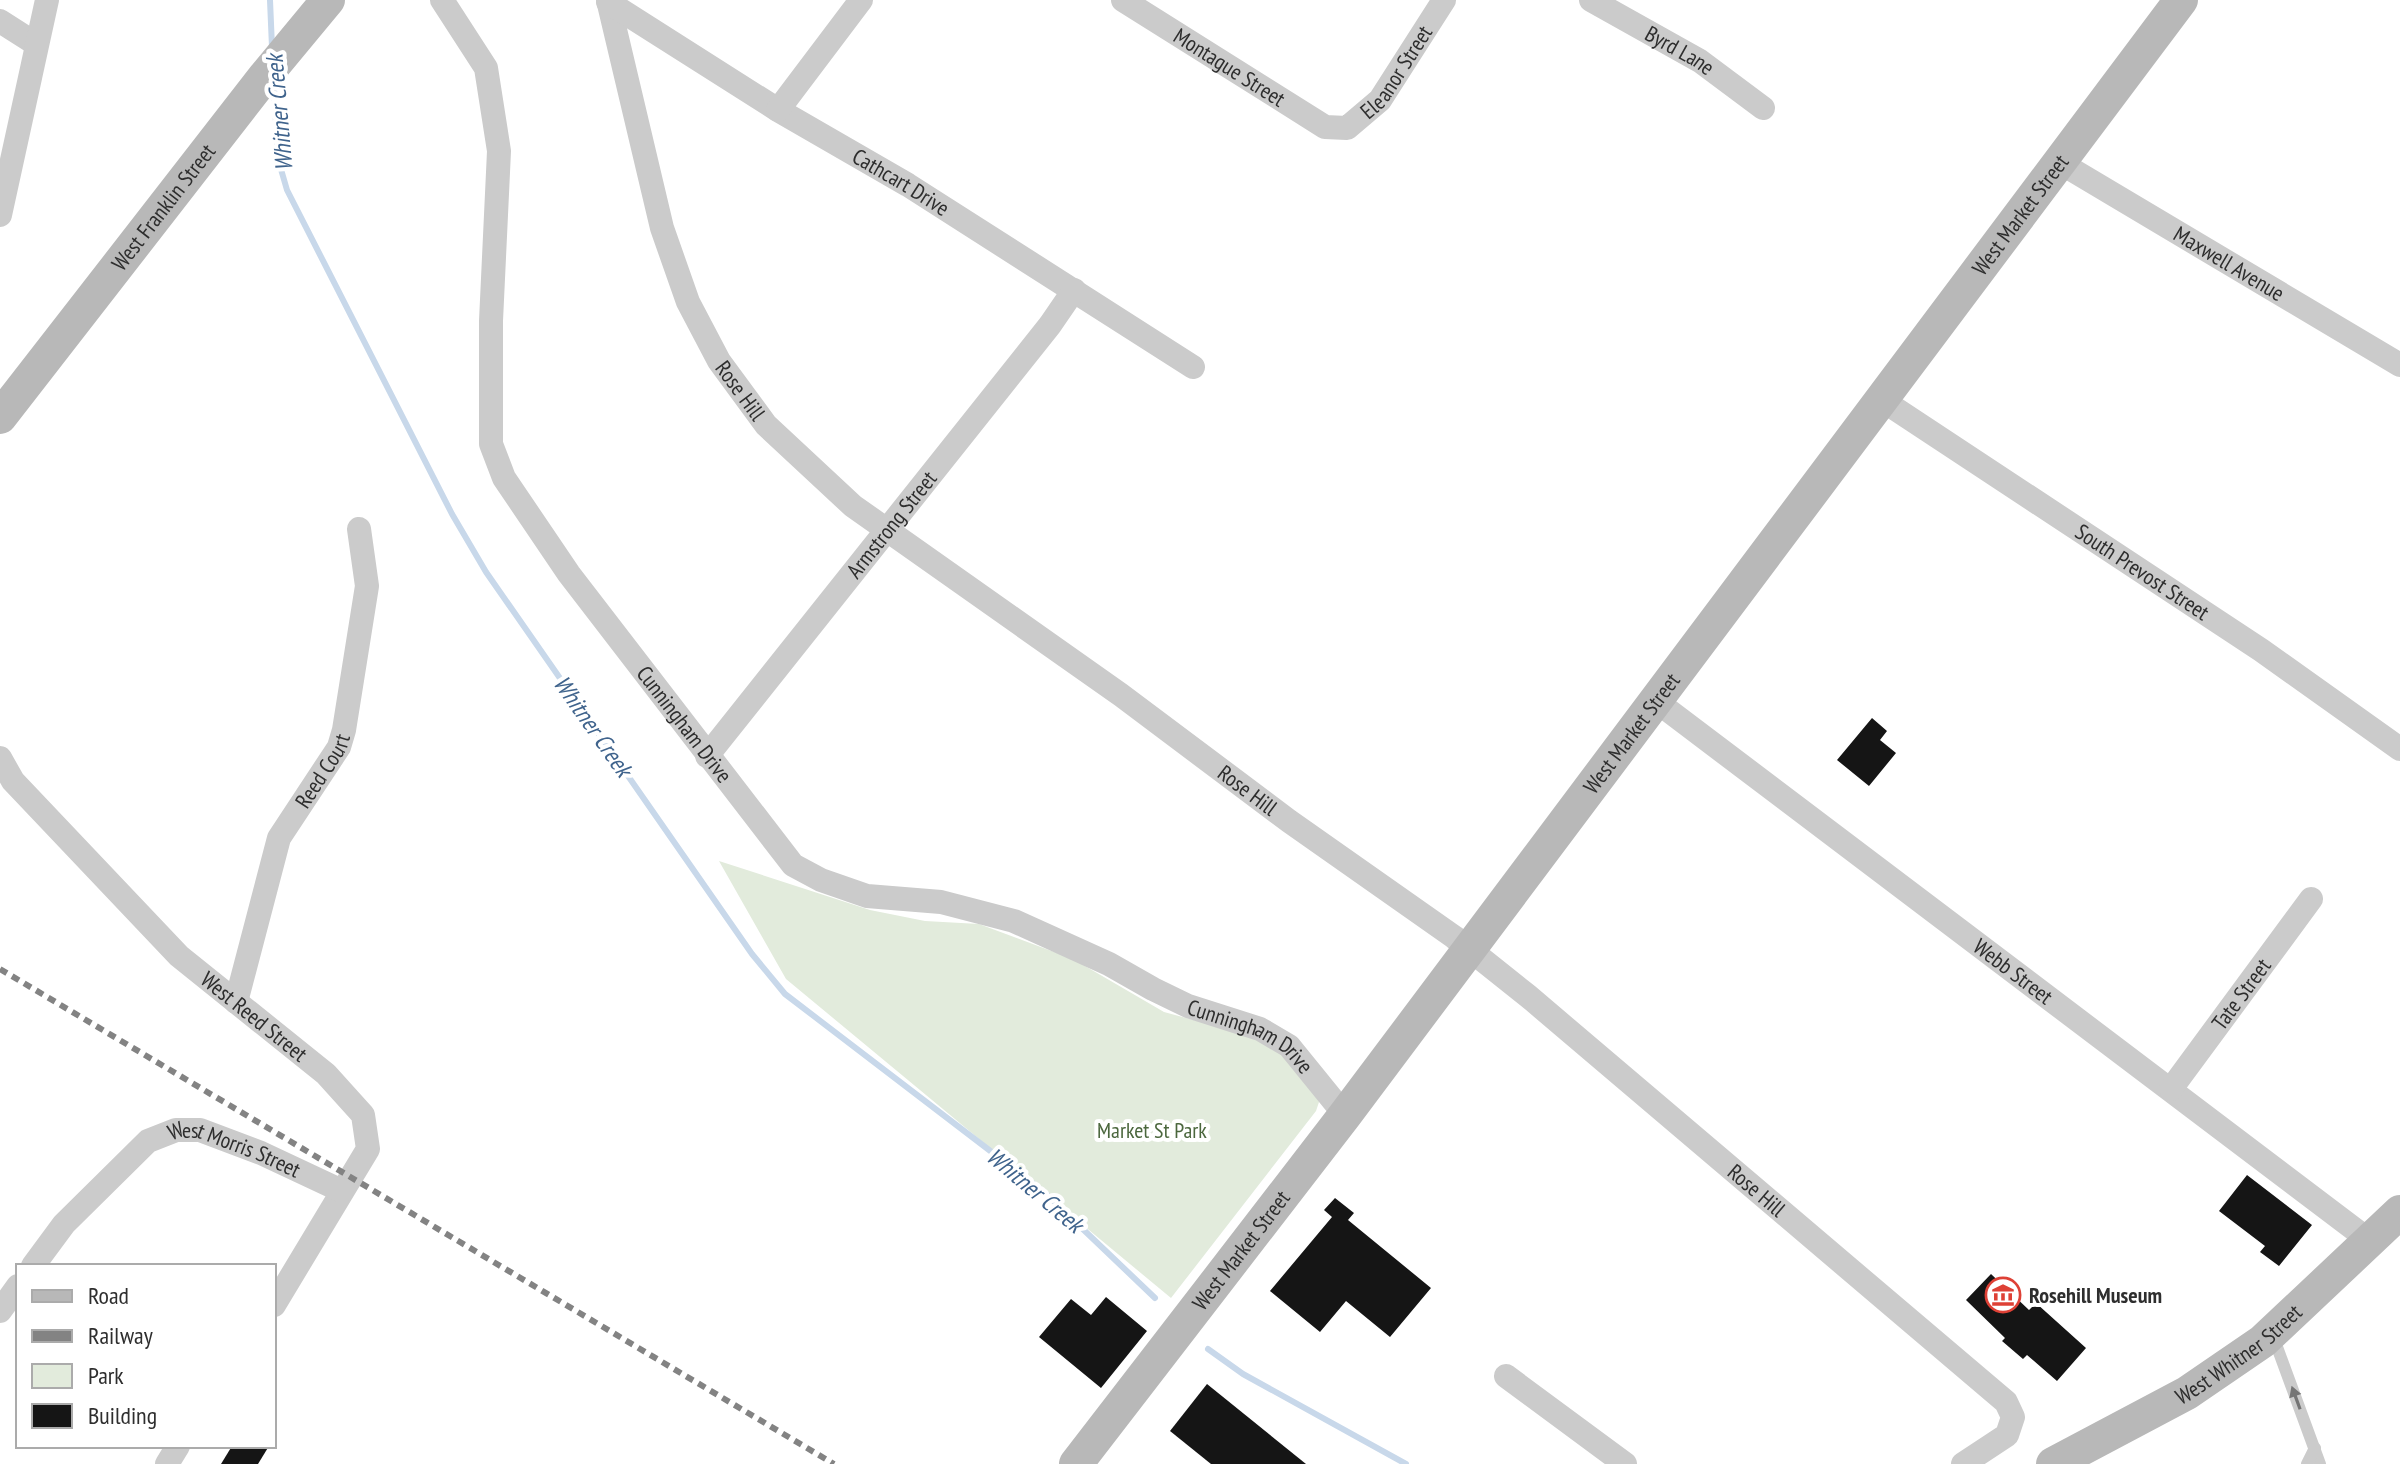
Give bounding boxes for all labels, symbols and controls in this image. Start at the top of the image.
street label: Byrd Lane [1640,19,1720,81]
street label: Eleanor Street [1354,20,1438,125]
street label: Montague Street [1169,22,1291,113]
water label: Whitner Creek [258,51,300,173]
street label: West Franklin Street [105,138,221,276]
street label: Cathcart Drive [848,142,955,222]
street label: West Market Street [1966,149,2074,281]
street label: Maxwell Avenue [2169,220,2290,307]
street label: Rose Hill [709,355,772,427]
street label: Armstrong Street [840,465,943,584]
street label: South Prevost Street [2070,517,2215,626]
street label: Cunningham Drive [631,660,738,788]
street label: West Market Street [1577,667,1686,799]
water label: Whitner Creek [547,669,641,785]
street label: Reed Court [289,731,356,813]
street label: Rose Hill [1212,759,1284,822]
street label: Webb Street [1968,932,2059,1010]
street label: Tate Street [2205,953,2277,1035]
street label: West Reed Street [195,965,313,1068]
street label: Cunningham Drive [1184,993,1320,1079]
street label: West Morris Street [163,1114,305,1184]
park label: Market St Park [1097,1116,1207,1144]
water label: Whitner Creek [980,1141,1092,1241]
street label: Rose Hill [1722,1158,1792,1223]
street label: West Market Street [1186,1185,1296,1316]
legend [16,1264,276,1448]
museum icon: Rosehill Museum [1984,1276,2022,1314]
text: Road [88,1280,129,1311]
place label: Rosehill Museum [2029,1281,2162,1309]
street label: West Whitner Street [2170,1298,2307,1411]
text: Railway [88,1320,153,1351]
text: Park [88,1360,124,1391]
one-way arrow [2289,1386,2302,1410]
text: Building [88,1400,157,1431]

